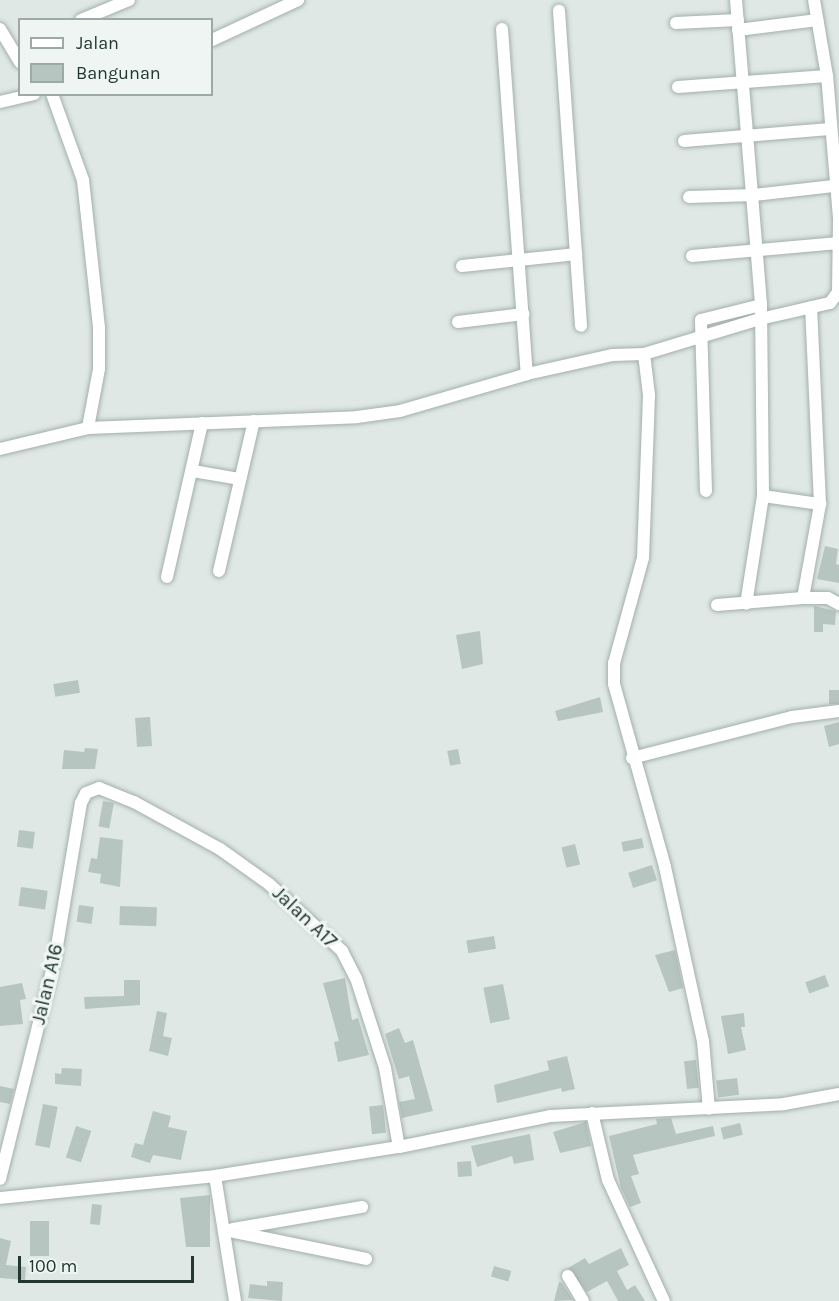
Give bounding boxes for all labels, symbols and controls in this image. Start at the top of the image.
legend [18,18,213,96]
text: Jalan [76,32,119,54]
text: Bangunan [76,62,161,84]
street label: Jalan A17 [268,881,342,953]
street label: Jalan A16 [26,941,68,1027]
scale bar [21,1244,196,1282]
text: 100 m [29,1255,77,1277]

